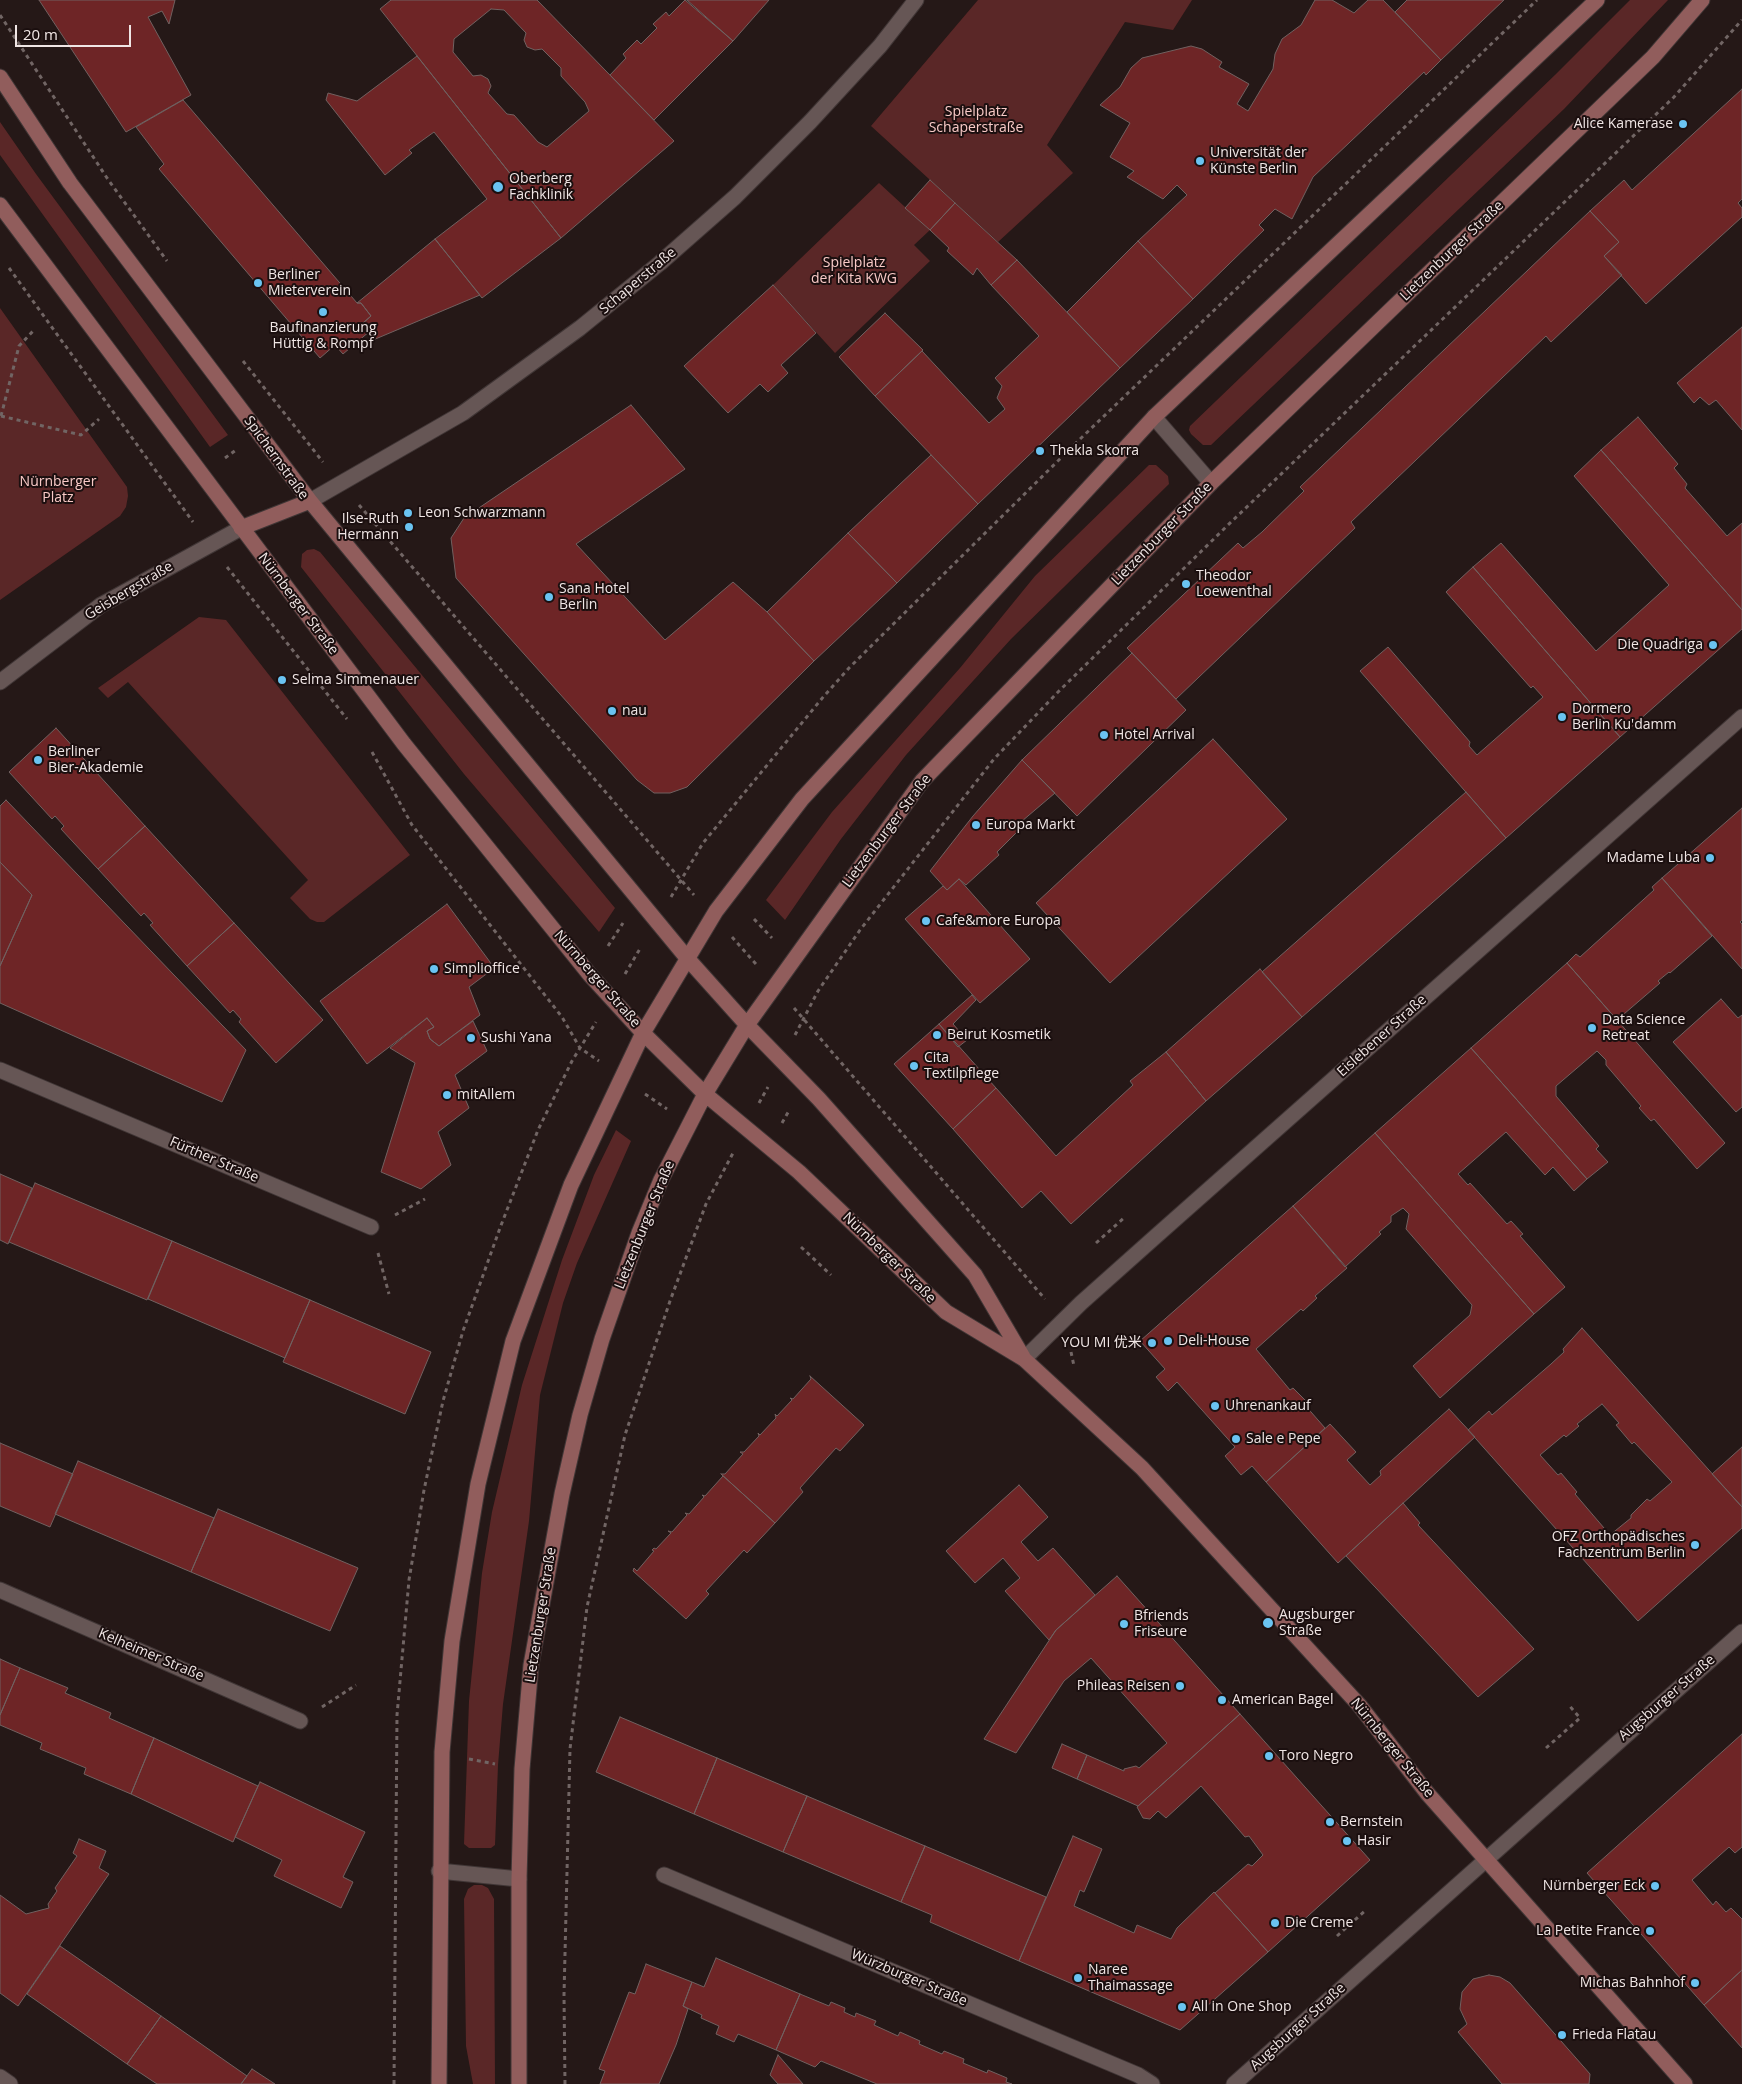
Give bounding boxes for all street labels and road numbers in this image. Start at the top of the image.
street label: Lietzenburger Straße [1397,197,1507,305]
street label: Schaperstraße [596,244,680,318]
street label: Spichernstraße [240,413,312,503]
street label: Lietzenburger Straße [1108,479,1216,589]
street label: Nürnberger Straße [254,550,342,658]
street label: Geisbergstraße [82,558,176,624]
street label: Lietzenburger Straße [839,771,935,891]
street label: Nürnberger Straße [550,927,644,1031]
street label: Eislebener Straße [1334,991,1430,1081]
street label: Fürther Straße [167,1134,261,1186]
street label: Lietzenburger Straße [612,1158,678,1292]
street label: Nürnberger Straße [839,1209,939,1307]
street label: Lietzenburger Straße [522,1546,560,1684]
street label: Kelheimer Straße [96,1625,206,1685]
street label: Augsburger Straße [1615,1652,1719,1744]
street label: Nürnberger Straße [1347,1695,1437,1801]
street label: Würzburger Straße [849,1946,969,2010]
street label: Augsburger Straße [1247,1980,1349,2074]

